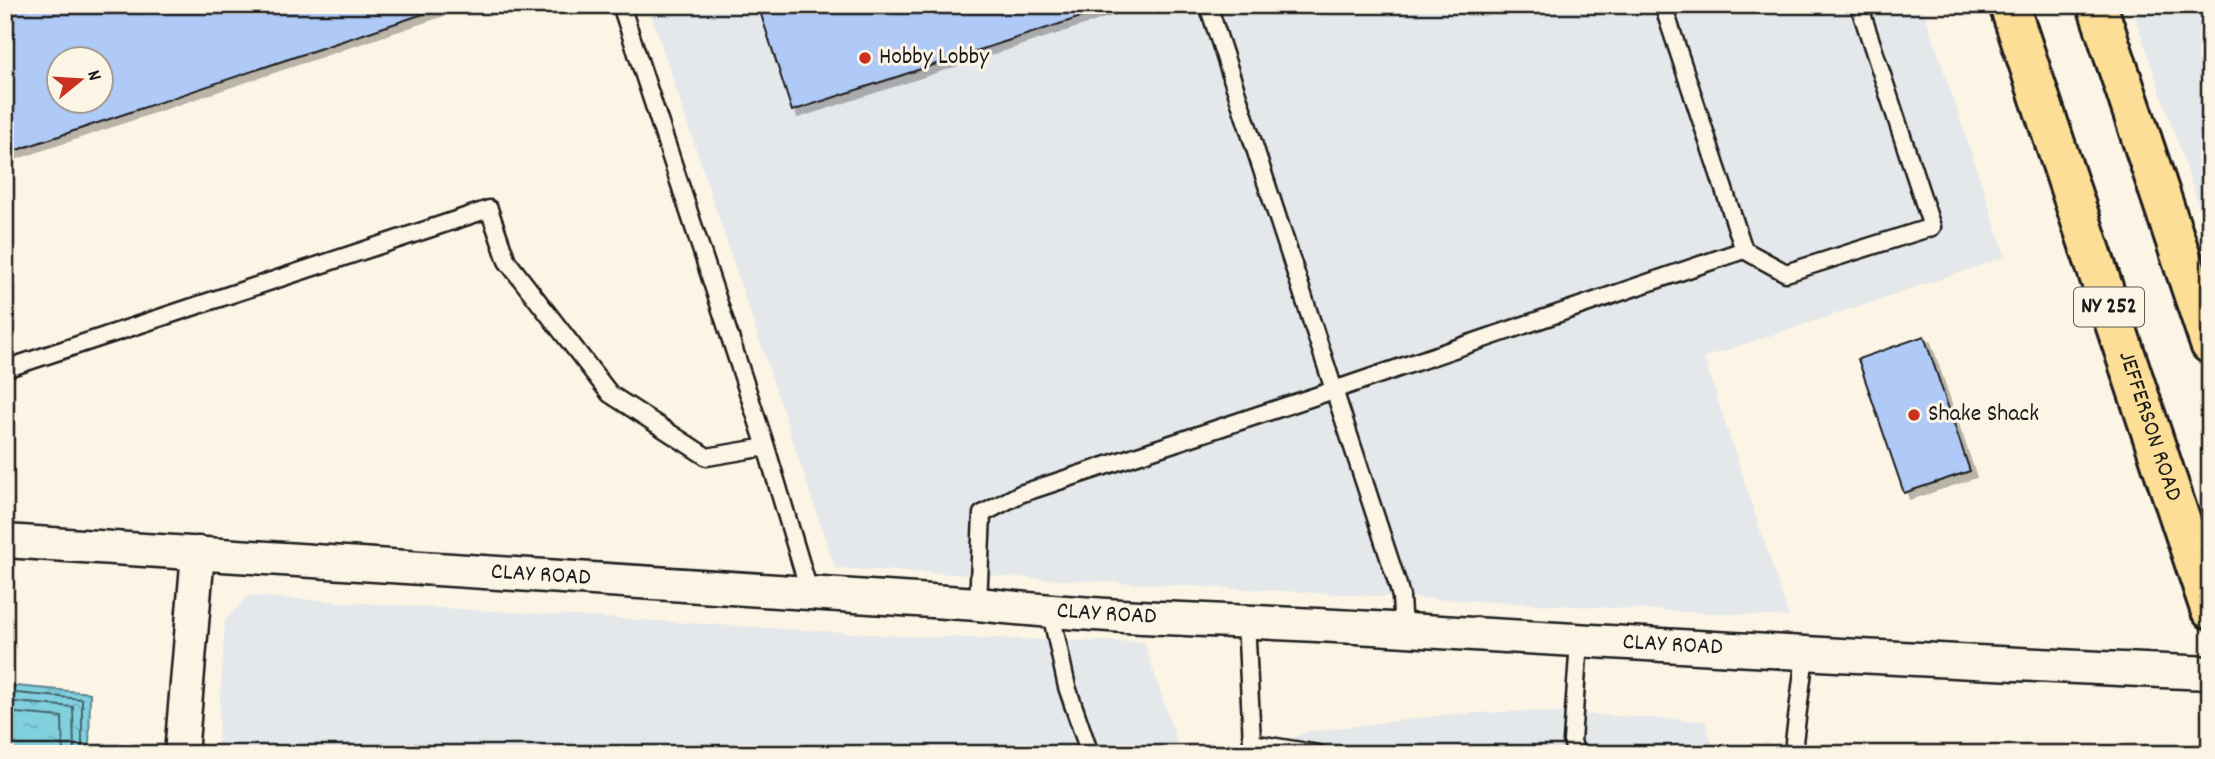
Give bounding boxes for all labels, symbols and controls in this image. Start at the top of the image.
place label: Hobby Lobby [879,41,990,75]
north arrow [46,46,116,116]
marker: Hobby Lobby [857,50,873,66]
text: N [79,67,107,84]
road number: NY 252 [2074,288,2144,326]
street label: JEFFERSON ROAD [2108,347,2190,506]
place label: Shake Shack [1928,398,2039,432]
marker: Shake Shack [1906,407,1922,423]
street label: CLAY ROAD [490,555,592,596]
street label: CLAY ROAD [1055,595,1157,635]
street label: CLAY ROAD [1622,626,1723,666]

